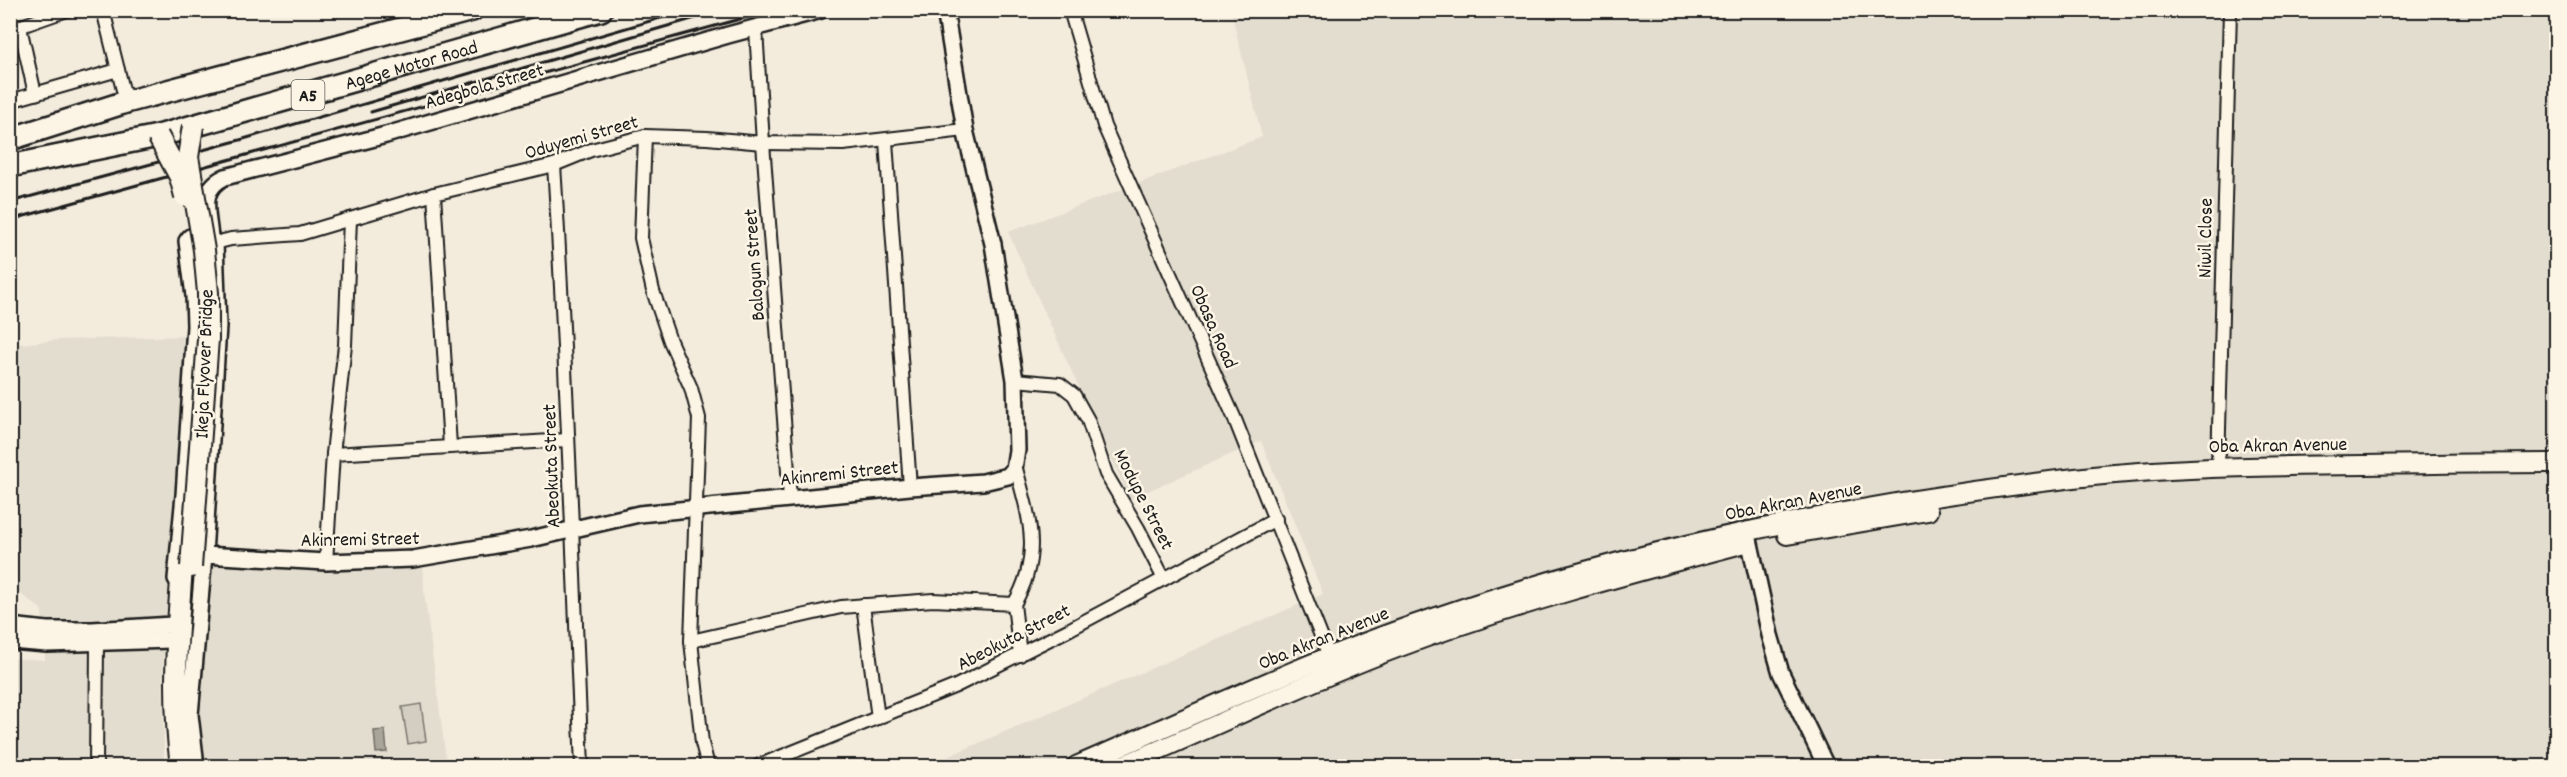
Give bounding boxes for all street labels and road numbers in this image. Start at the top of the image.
street label: Agege Motor Road [342,35,482,99]
street label: Adegbola Street [422,58,548,118]
road number: A5 [292,80,324,110]
street label: Oduyemi Street [522,109,642,168]
street label: Niwil Close [2192,198,2222,278]
street label: Balogun Street [738,208,774,322]
street label: Obasa Road [1181,281,1243,374]
street label: Ikeja Flyover Bridge [189,289,223,439]
street label: Abeokuta Street [537,403,569,528]
street label: Oba Akran Avenue [2209,432,2348,462]
street label: Modupe Street [1105,445,1180,556]
street label: Akinremi Street [779,455,900,495]
street label: Oba Akran Avenue [1723,476,1864,530]
street label: Akinremi Street [300,526,420,556]
street label: Abeokuta Street [953,598,1076,679]
street label: Oba Akran Avenue [1255,601,1394,679]

